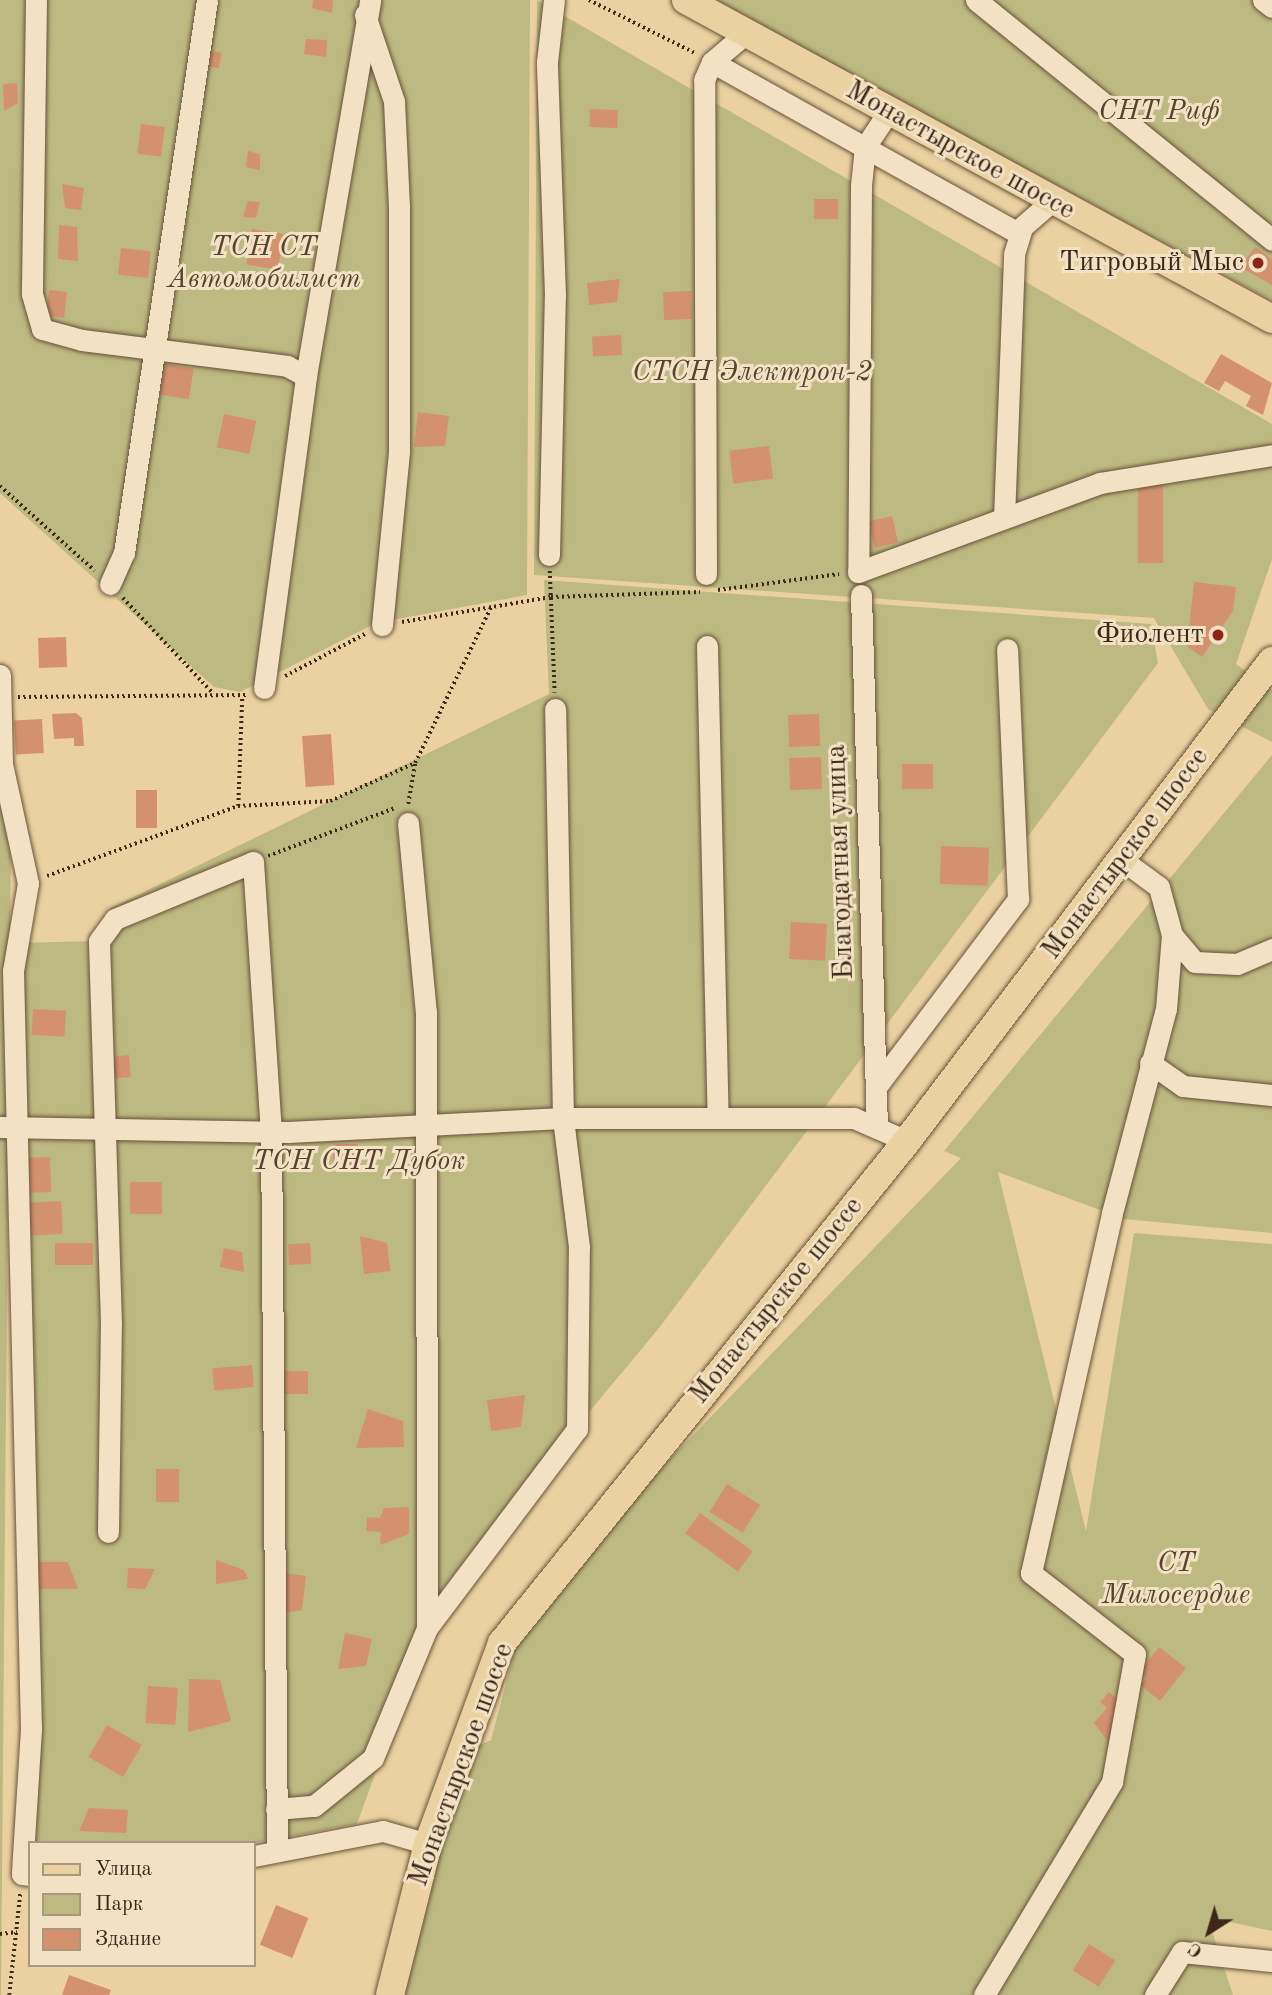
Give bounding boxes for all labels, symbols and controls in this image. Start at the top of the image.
street label: Монастырское шоссе [840,74,1080,228]
park label: СНТ Риф [1098,95,1220,129]
park label: ТСН СТ Автомобилист [167,231,361,297]
place label: Тигровый Мыс [1059,246,1244,280]
marker: Тигровый Мыс [1250,255,1266,271]
park label: СТСН Электрон-2 [632,356,872,390]
place label: Фиолент [1096,618,1204,652]
marker: Фиолент [1210,627,1226,643]
street label: Монастырское шоссе [1035,741,1217,967]
street label: Благодатная улица [820,744,862,980]
park label: ТСН СНТ Дубок [253,1145,465,1179]
street label: Монастырское шоссе [683,1191,871,1411]
park label: СТ Милосердие [1102,1547,1250,1613]
street label: Монастырское шоссе [402,1639,522,1891]
legend [28,1841,256,1967]
text: Улица [95,1859,152,1880]
text: Парк [95,1894,143,1915]
north arrow [1174,1897,1244,1967]
text: Здание [95,1929,161,1950]
text: С [1185,1938,1207,1961]

